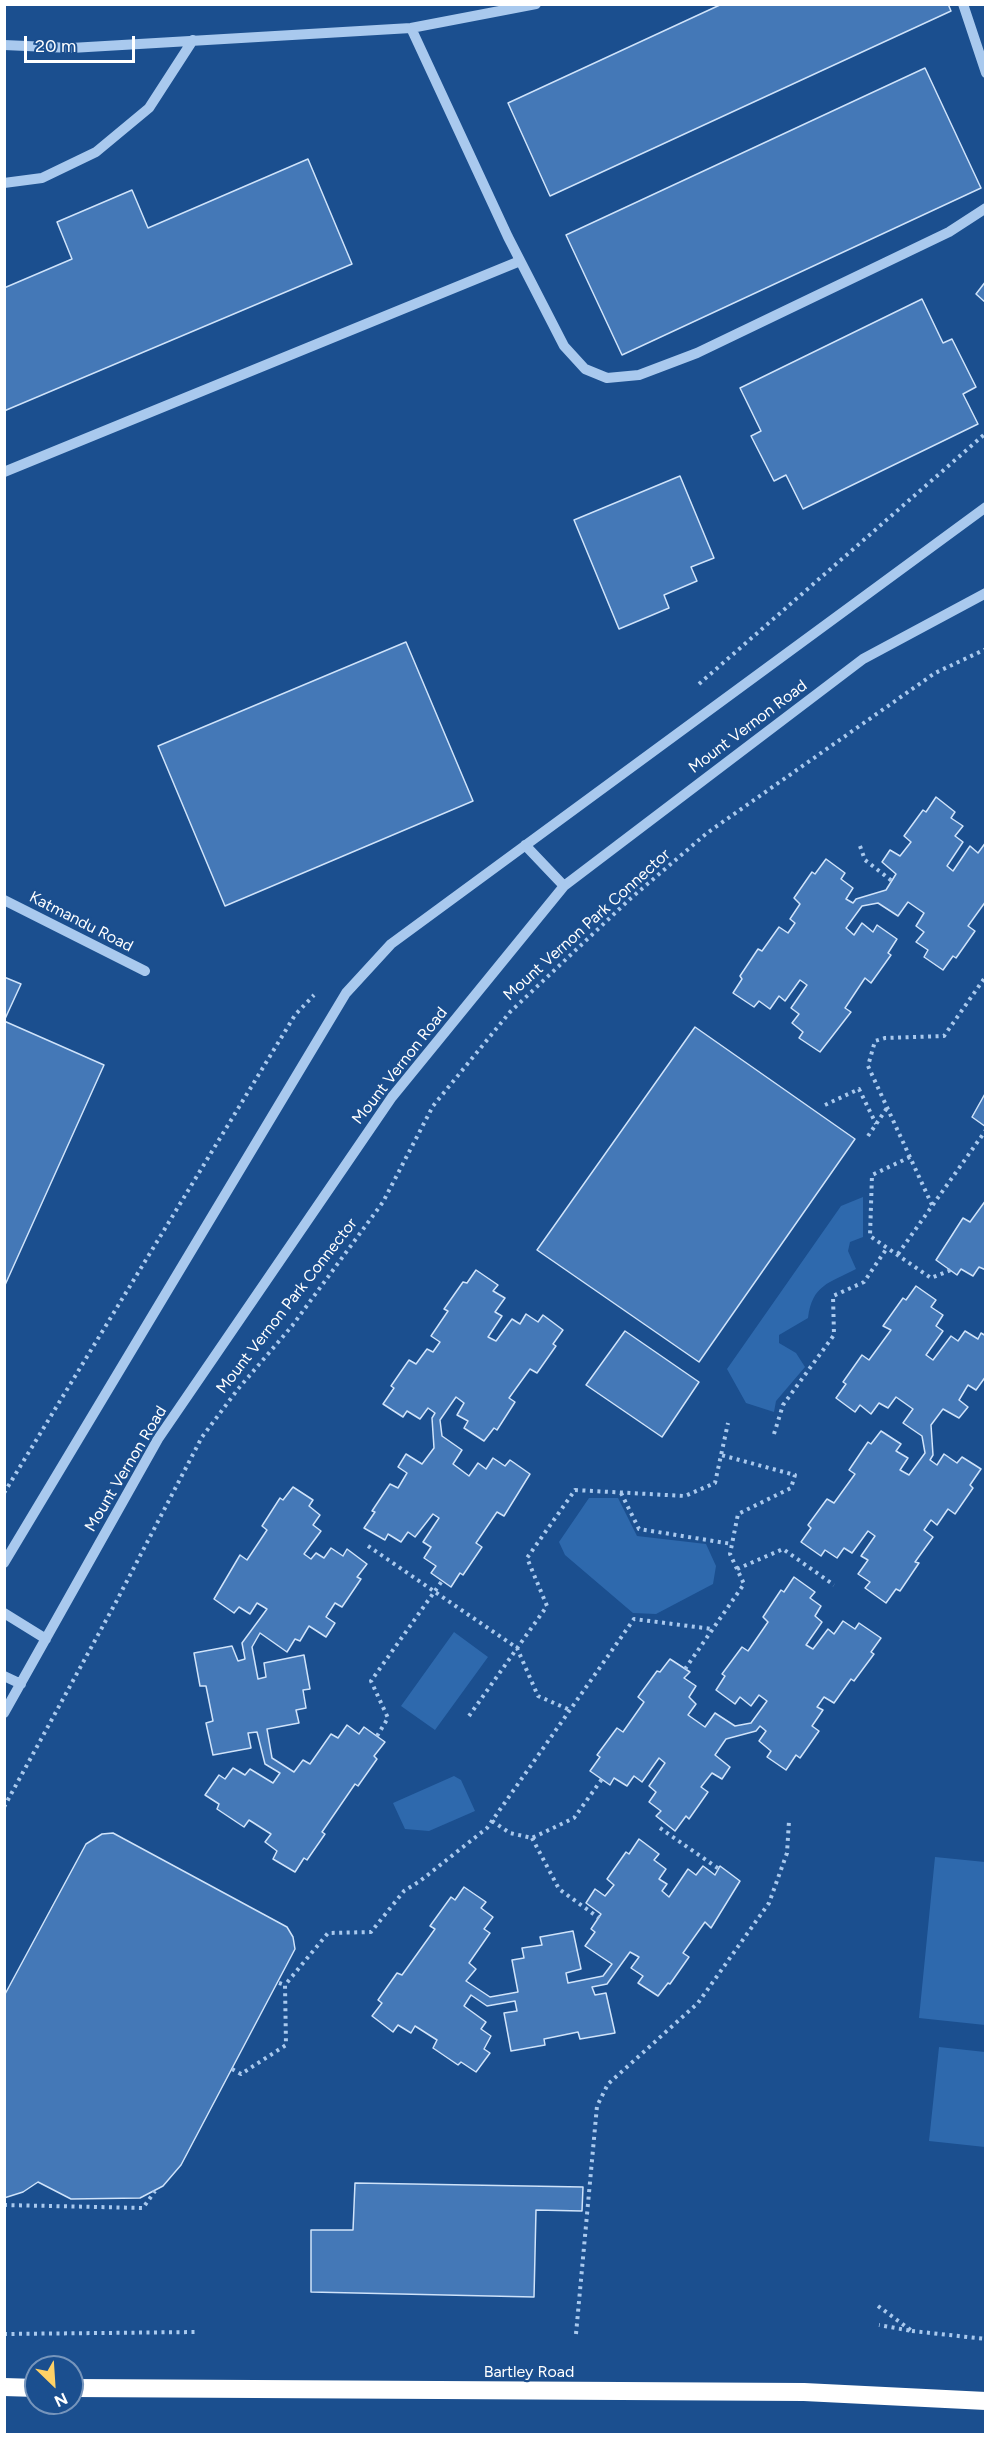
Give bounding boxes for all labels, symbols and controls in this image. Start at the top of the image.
scale bar [27,24,138,62]
text: 20 m [35,35,76,57]
street label: Mount Vernon Road [685,676,811,778]
street label: Mount Vernon Park Connector [500,845,674,1005]
street label: Katmandu Road [26,888,136,956]
street label: Mount Vernon Road [348,1004,452,1128]
street label: Mount Vernon Park Connector [212,1214,362,1398]
street label: Mount Vernon Road [81,1403,171,1535]
north arrow [24,2355,84,2415]
street label: Bartley Road [484,2362,574,2382]
text: N [51,2389,71,2411]

